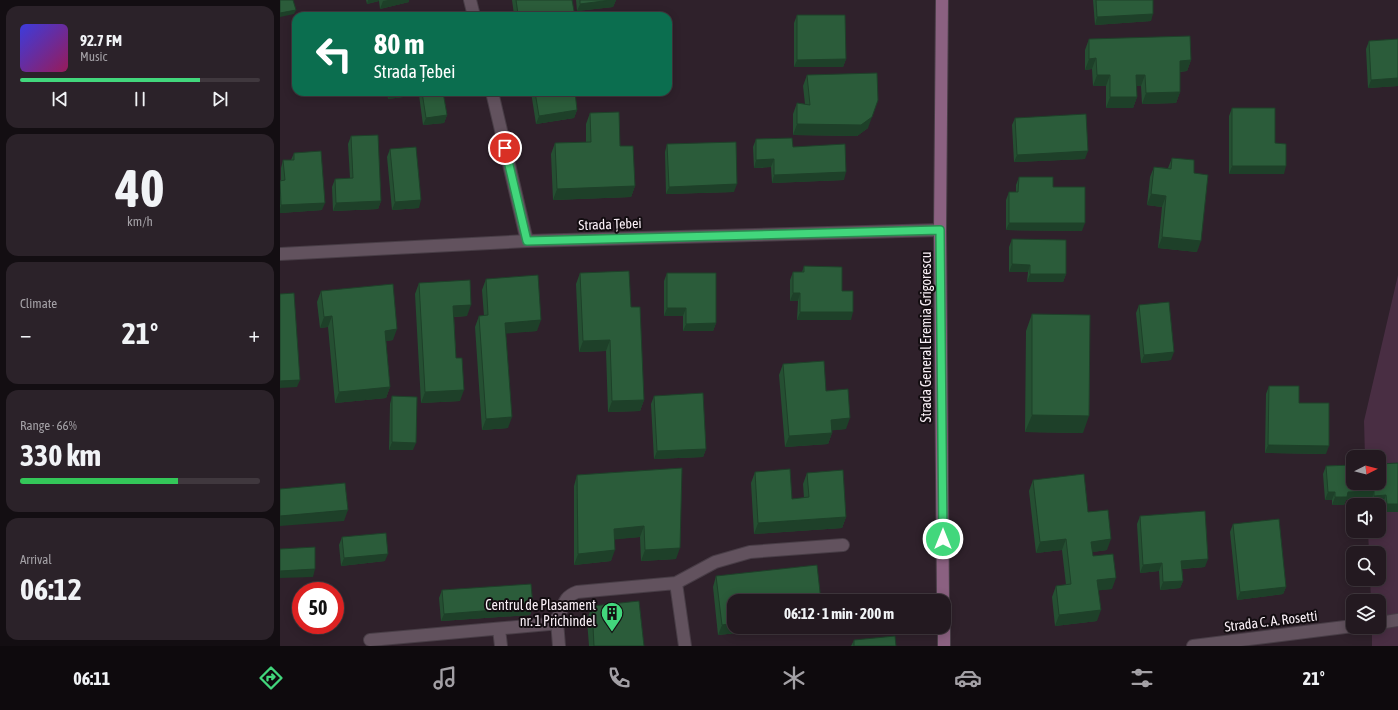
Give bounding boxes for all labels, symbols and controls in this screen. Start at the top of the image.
icon: left [308,28,360,80]
text: 80 m [374,28,424,60]
text: 92.7 FM [80,32,122,49]
text: Music [80,49,107,64]
text: Strada Țebei [374,61,455,82]
icon: previous [49,88,71,110]
icon: pause [129,88,151,110]
icon: next [209,88,231,110]
pin [488,131,522,165]
icon: arrive [494,137,516,159]
text: 40 [116,158,164,218]
text: km/h [127,214,153,229]
street label: Strada Țebei [578,215,642,233]
street label: Strada General Eremia Grigorescu [918,252,934,422]
text: Climate [20,296,57,311]
text: 21° [122,316,158,350]
text: − [20,321,31,347]
text: + [249,321,260,347]
text: Range · 66% [20,418,77,433]
text: 330 km [20,438,101,472]
north arrow [1346,450,1386,490]
map controls [1346,450,1386,634]
button: sound [1346,498,1386,538]
position arrow [922,518,964,560]
button: search [1346,546,1386,586]
text: Arrival [20,552,52,567]
text: 06:12 [20,572,82,606]
speed limit sign: 50 [292,582,344,634]
button: layers [1346,594,1386,634]
place label: Centrul de Plasament nr. 1 Prichindel [485,597,596,629]
building icon: Centrul de Plasament nr. 1 Prichindel [599,600,625,633]
text: 06:12 · 1 min · 200 m [784,605,894,622]
street label: Strada C. A. Rosetti [1224,607,1318,635]
icon: directions [257,664,285,692]
icon: music [431,664,459,692]
icon: phone [605,664,633,692]
icon: climate [780,664,808,692]
icon: car [954,664,982,692]
icon: filters [1128,664,1156,692]
text: 06:11 [73,668,110,689]
text: 21° [1303,668,1325,689]

